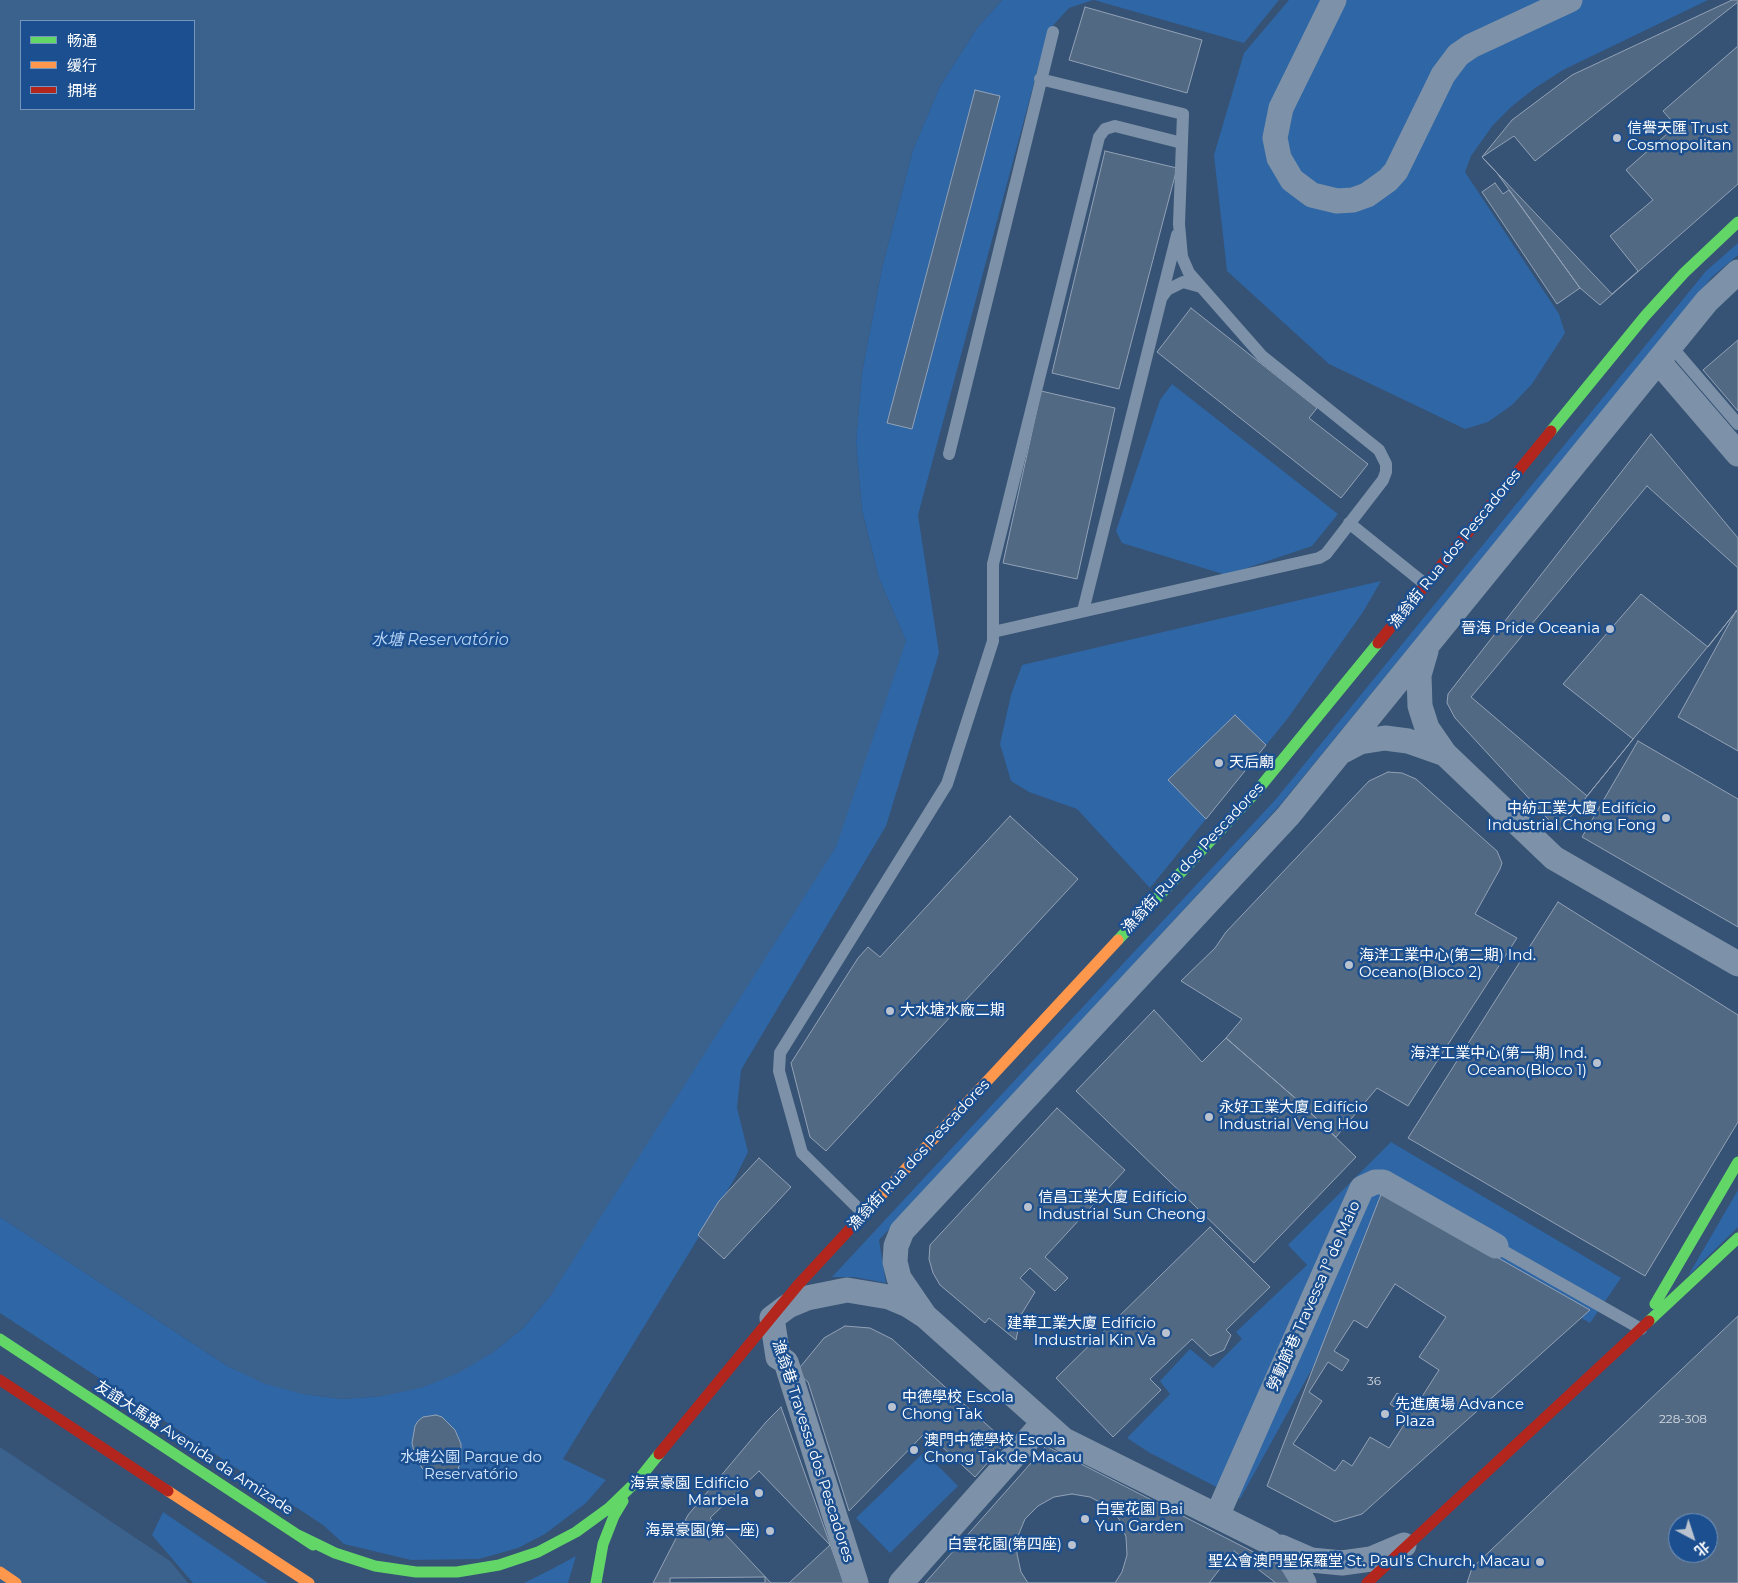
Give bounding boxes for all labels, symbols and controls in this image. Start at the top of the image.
legend [20,20,195,110]
text: 畅通 [67,31,97,50]
text: 缓行 [67,56,97,75]
text: 拥堵 [67,81,97,100]
place label: 信譽天匯 Trust Cosmopolitan [1627,120,1732,155]
marker: 信譽天匯 Trust Cosmopolitan [1611,132,1623,144]
street label: 漁翁街 Rua dos Pescadores [1385,466,1525,632]
place label: 晉海 Pride Oceania [1461,620,1600,638]
marker: 晉海 Pride Oceania [1604,623,1616,635]
water label: 水塘 Reservatório [371,630,509,650]
place label: 天后廟 [1229,754,1274,772]
marker: 天后廟 [1213,757,1225,769]
street label: 漁翁街 Rua dos Pescadores [1118,779,1268,937]
place label: 中紡工業大廈 Edifício Industrial Chong Fong [1487,800,1656,835]
marker: 中紡工業大廈 Edifício Industrial Chong Fong [1660,812,1672,824]
place label: 海洋工業中心(第二期) Ind. Oceano(Bloco 2) [1359,947,1536,982]
marker: 海洋工業中心(第二期) Ind. Oceano(Bloco 2) [1343,959,1355,971]
place label: 大水塘水廠二期 [900,1002,1005,1020]
marker: 大水塘水廠二期 [884,1005,896,1017]
place label: 海洋工業中心(第一期) Ind. Oceano(Bloco 1) [1410,1045,1587,1080]
marker: 海洋工業中心(第一期) Ind. Oceano(Bloco 1) [1591,1057,1603,1069]
street label: 漁翁街 Rua dos Pescadores [844,1076,994,1234]
place label: 永好工業大廈 Edifício Industrial Veng Hou [1219,1099,1369,1134]
marker: 永好工業大廈 Edifício Industrial Veng Hou [1203,1111,1215,1123]
place label: 信昌工業大廈 Edifício Industrial Sun Cheong [1038,1189,1206,1224]
street label: 勞動節巷 Travessa 1º de Maio [1264,1198,1364,1394]
marker: 信昌工業大廈 Edifício Industrial Sun Cheong [1022,1201,1034,1213]
place label: 建華工業大廈 Edifício Industrial Kin Va [1007,1315,1156,1350]
marker: 建華工業大廈 Edifício Industrial Kin Va [1160,1327,1172,1339]
street label: 漁翁巷 Travessa dos Pescadores [768,1338,858,1564]
house number: 36 [1367,1374,1381,1388]
street label: 友誼大馬路 Avenida da Amizade [91,1377,297,1519]
place label: 中德學校 Escola Chong Tak [902,1389,1014,1424]
place label: 先進廣場 Advance Plaza [1395,1396,1524,1431]
marker: 中德學校 Escola Chong Tak [886,1401,898,1413]
marker: 先進廣場 Advance Plaza [1379,1408,1391,1420]
house number: 228-308 [1659,1412,1707,1426]
place label: 澳門中德學校 Escola Chong Tak de Macau [924,1432,1082,1467]
marker: 澳門中德學校 Escola Chong Tak de Macau [908,1444,920,1456]
park label: 水塘公園 Parque do Reservatório [400,1449,542,1484]
place label: 海景豪園 Edifício Marbela [630,1475,749,1510]
marker: 海景豪園 Edifício Marbela [753,1487,765,1499]
place label: 白雲花園 Bai Yun Garden [1095,1501,1184,1536]
marker: 白雲花園 Bai Yun Garden [1079,1513,1091,1525]
north arrow [1668,1513,1718,1563]
place label: 海景豪園(第一座) [645,1522,760,1540]
marker: 海景豪園(第一座) [764,1525,776,1537]
place label: 白雲花園(第四座) [947,1536,1062,1554]
text: 北 [1691,1537,1713,1560]
marker: 白雲花園(第四座) [1066,1539,1078,1551]
place label: 聖公會澳門聖保羅堂 St. Paul's Church, Macau [1208,1553,1530,1571]
marker: 聖公會澳門聖保羅堂 St. Paul's Church, Macau [1534,1556,1546,1568]

